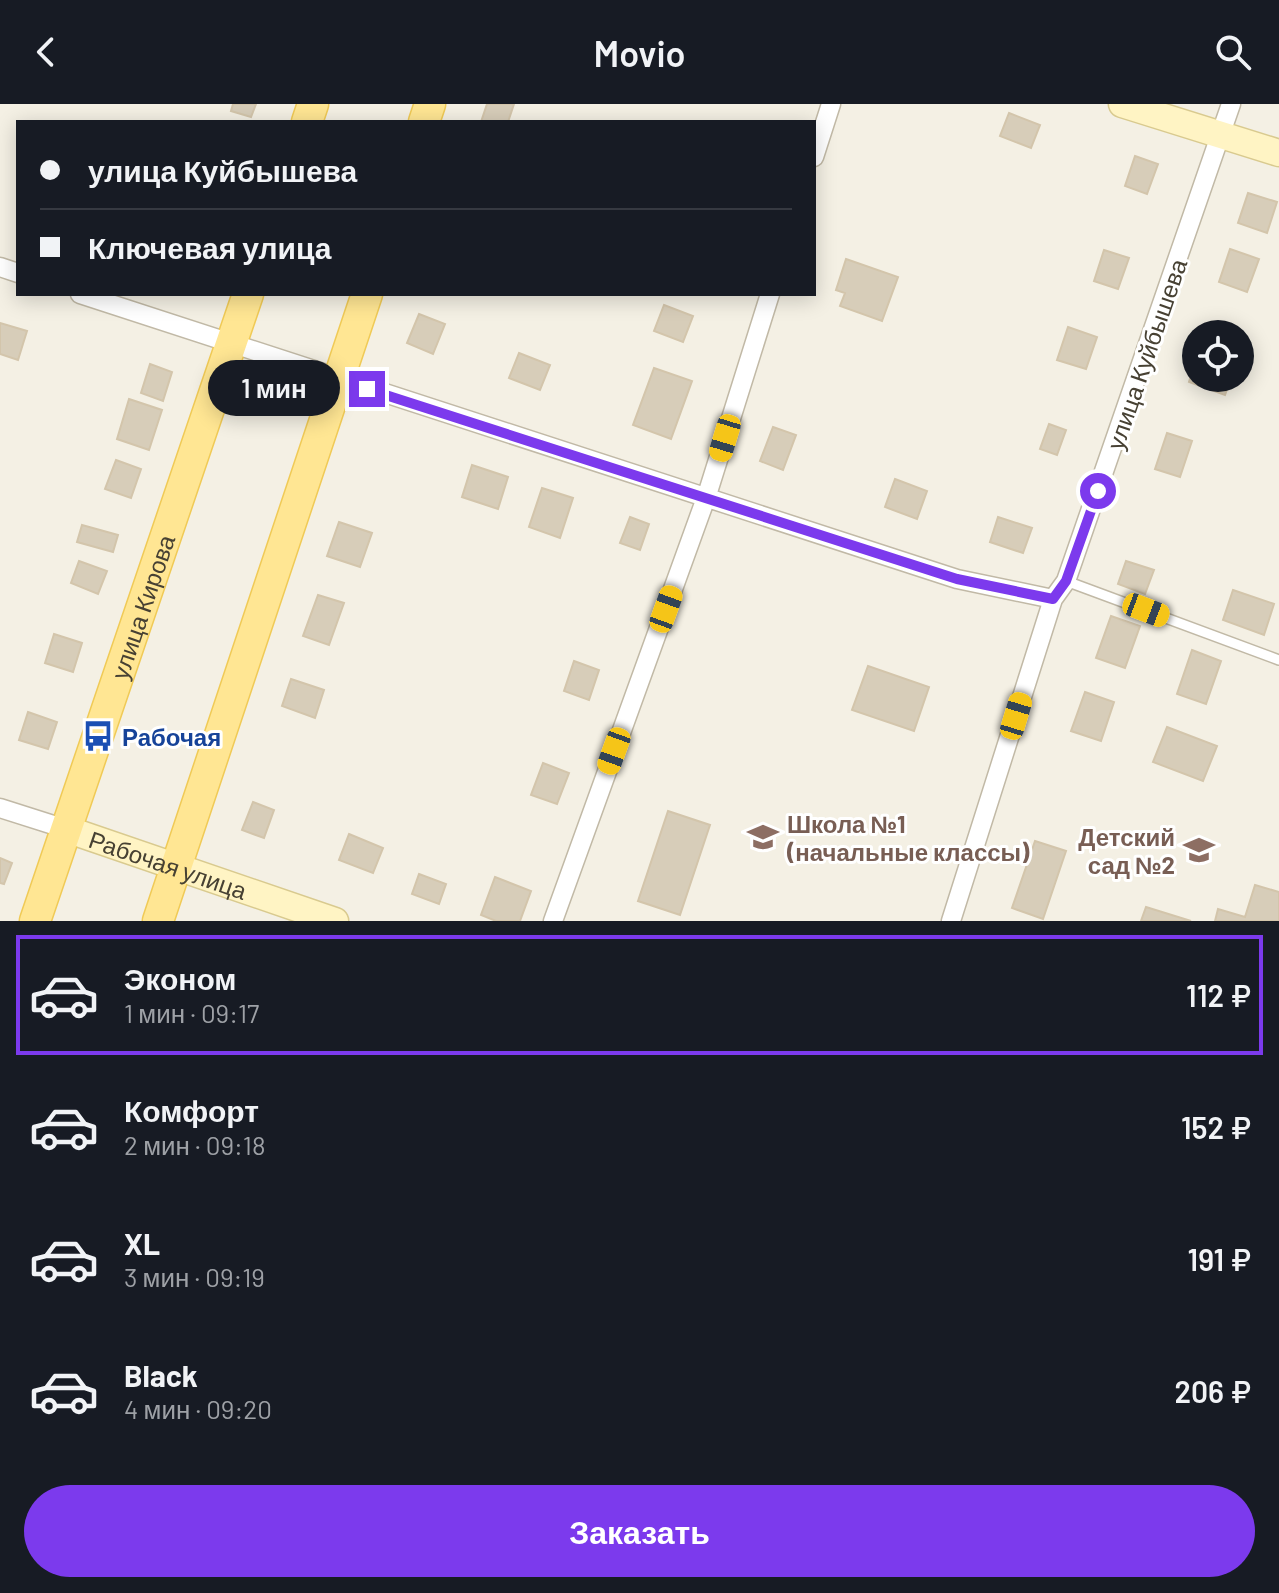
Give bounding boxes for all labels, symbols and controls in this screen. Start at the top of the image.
icon: back [24,30,68,74]
icon: search [1211,30,1255,74]
text: Movio [593,31,686,74]
text: улица Куйбышева [88,152,357,188]
text: Ключевая улица [88,229,331,265]
street label: улица Куйбышева [1100,254,1192,453]
map controls [1182,320,1254,392]
button: locate [1182,320,1254,392]
callout: 1 мин [207,361,339,417]
route end [349,371,385,407]
text: 1 мин [241,372,307,403]
car [707,412,743,464]
route start [1080,473,1116,509]
street label: улица Кирова [104,530,180,683]
car [647,582,685,636]
car [1119,590,1173,630]
car [998,690,1034,742]
bus stop icon: Рабочая [81,719,115,753]
place label: Рабочая [122,722,221,751]
car [595,724,633,778]
place label: Школа №1 (начальные классы) [786,809,1030,866]
school or university icon: Школа №1 (начальные классы) [746,820,780,854]
place label: Детский сад №2 [1078,822,1175,879]
street label: Рабочая улица [86,824,251,905]
school or university icon: Детский сад №2 [1182,833,1216,867]
icon: car [28,959,100,1031]
text: Эконом [124,960,237,996]
text: 112 ₽ [1186,977,1251,1013]
text: 1 мин · 09:17 [124,997,259,1028]
icon: car [28,1091,100,1163]
text: Комфорт [124,1092,259,1128]
text: 152 ₽ [1181,1109,1251,1145]
text: 2 мин · 09:18 [124,1129,265,1160]
icon: car [28,1223,100,1295]
text: XL [124,1225,160,1261]
text: 191 ₽ [1188,1241,1251,1277]
text: 3 мин · 09:19 [124,1261,265,1292]
icon: car [28,1355,100,1427]
text: Black [124,1357,198,1393]
text: 206 ₽ [1175,1373,1251,1409]
text: 4 мин · 09:20 [124,1393,272,1424]
button: Заказать [24,1485,1255,1577]

